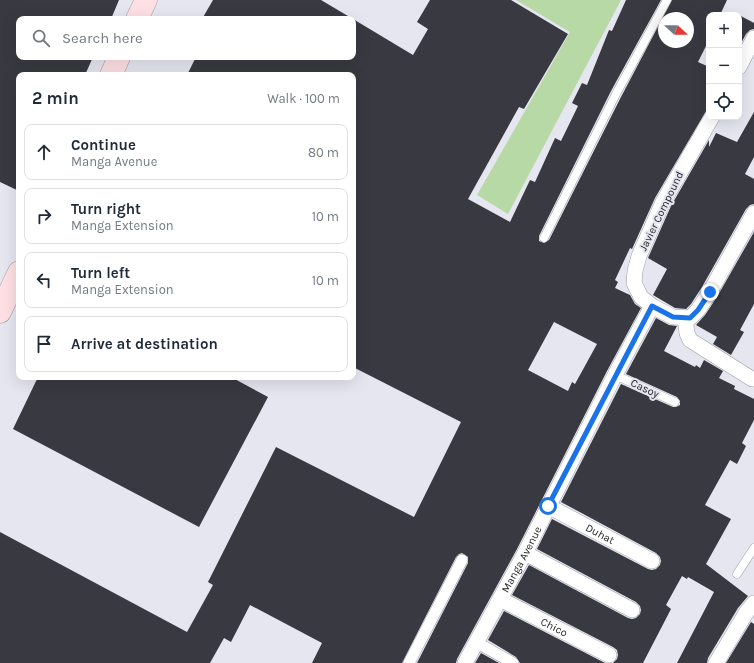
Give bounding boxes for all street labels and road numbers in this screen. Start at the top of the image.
street label: Javier Compound [637,169,686,253]
street label: Casoy [629,376,661,401]
street label: Duhat [583,521,617,547]
street label: Manga Avenue [499,524,545,595]
street label: Chico [538,615,570,640]

